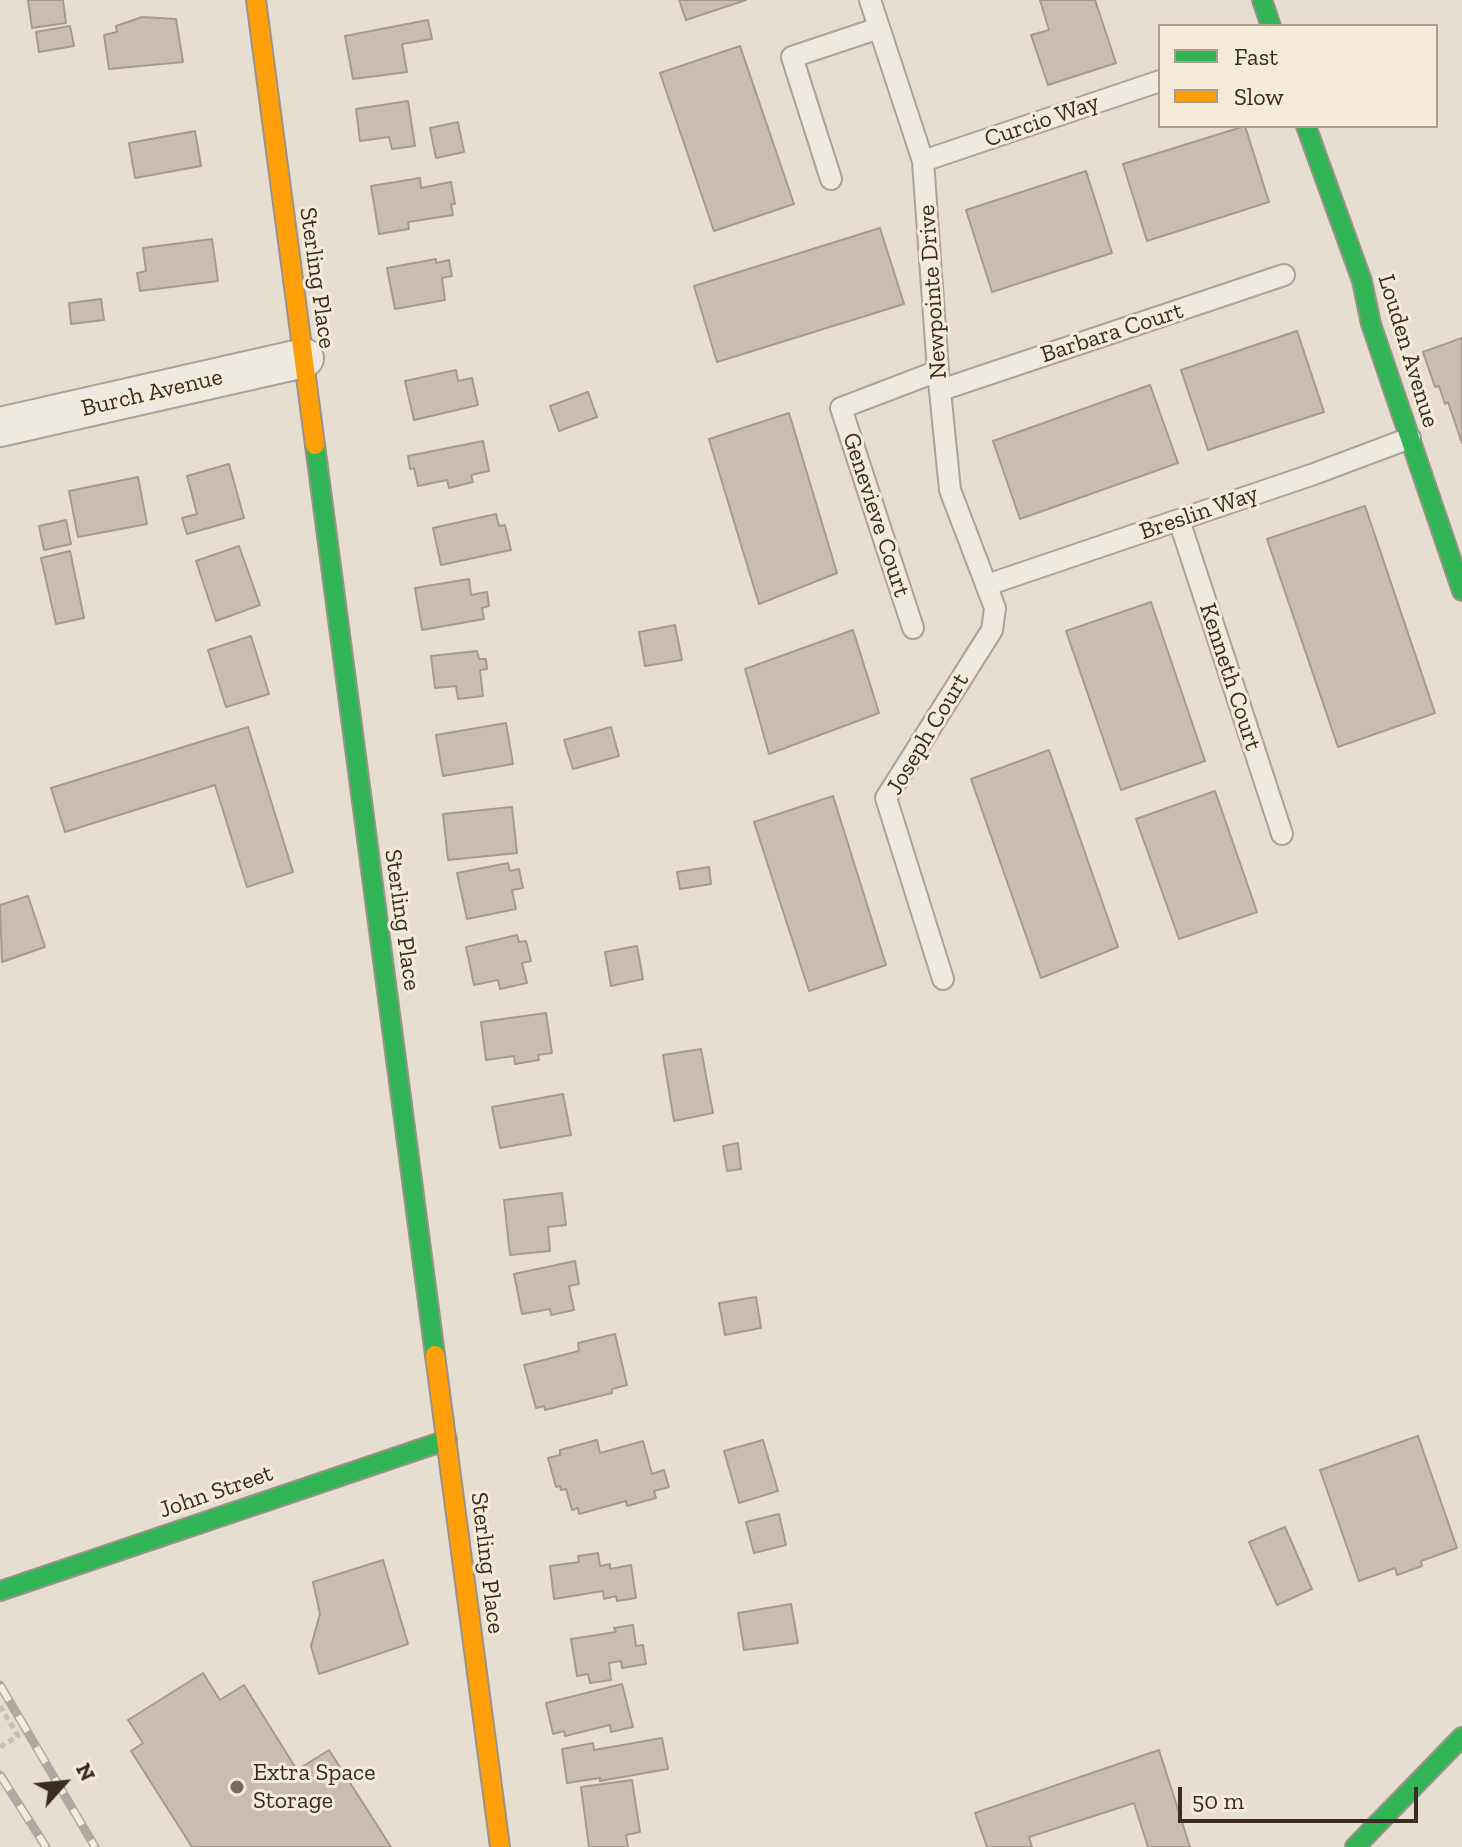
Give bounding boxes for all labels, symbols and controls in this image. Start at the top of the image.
legend [1158,24,1438,128]
text: Fast [1234,42,1278,71]
text: Slow [1234,82,1284,111]
street label: Curcio Way [981,88,1103,154]
street label: Newpointe Drive [913,204,953,380]
street label: Sterling Place [293,205,341,351]
street label: Louden Avenue [1371,271,1445,431]
street label: Barbara Court [1037,296,1187,370]
street label: Burch Avenue [79,363,225,423]
street label: Genevieve Court [836,429,916,601]
street label: Breslin Way [1136,479,1262,547]
street label: Kenneth Court [1193,600,1267,754]
street label: Joseph Court [880,668,976,800]
street label: Sterling Place [378,847,426,993]
street label: John Street [155,1459,277,1525]
street label: Sterling Place [464,1491,510,1635]
north arrow [24,1743,104,1823]
text: N [70,1758,102,1785]
place label: Extra Space Storage [253,1759,375,1815]
scale bar [1182,1771,1422,1821]
marker: Extra Space Storage [228,1778,246,1796]
text: 50 m [1192,1786,1244,1815]

